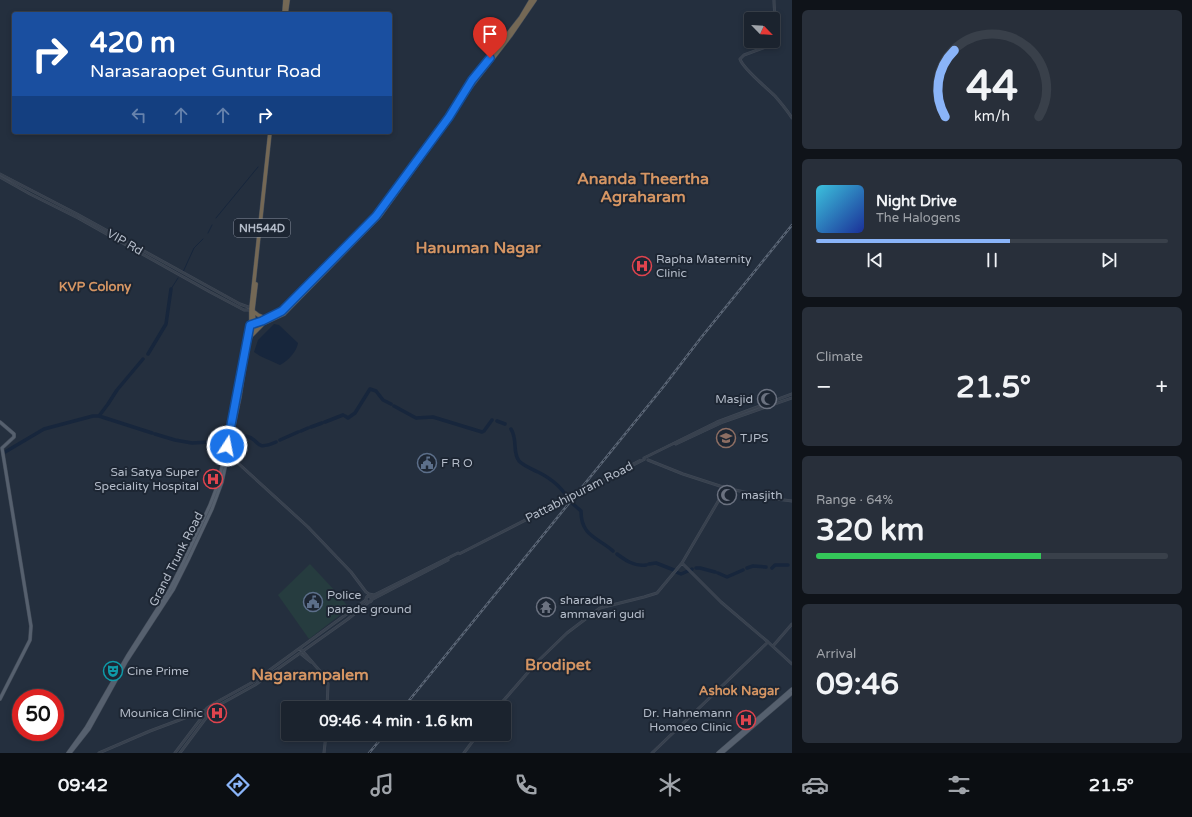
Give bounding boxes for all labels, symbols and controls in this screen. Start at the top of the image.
north arrow [744,12,780,48]
map controls [744,12,780,48]
pin [473,17,507,58]
icon: arrive [479,23,501,45]
text: 420 m [90,26,176,60]
icon: right [24,28,76,80]
text: Narasaraopet Guntur Road [90,60,321,82]
text: 44 [966,62,1018,112]
icon: left [128,104,150,126]
icon: ahead [170,104,192,126]
icon: ahead [212,104,234,126]
icon: right [254,104,276,126]
text: km/h [974,108,1010,125]
district label: Ananda Theertha Agraharam [577,169,709,207]
text: Night Drive [876,192,957,210]
text: The Halogens [876,210,960,226]
road number: NH544D [234,219,290,237]
street label: VIP Rd [105,226,145,258]
district label: Hanuman Nagar [415,238,541,258]
icon: previous [864,249,886,271]
icon: pause [981,249,1003,271]
icon: next [1098,249,1120,271]
place label: Rapha Maternity Clinic [656,252,752,280]
hospital icon: Rapha Maternity Clinic [631,255,653,277]
district label: KVP Colony [59,279,131,295]
text: Climate [816,349,863,365]
text: 21.5° [956,369,1031,406]
text: − [816,374,832,400]
text: + [1156,374,1168,400]
mosque icon: Masjid [756,388,778,410]
place label: Masjid [715,392,753,406]
position arrow [206,425,248,467]
school or university icon: TJPS [715,427,737,449]
place label: TJPS [740,431,768,445]
public building icon: F R O [416,452,438,474]
place label: F R O [441,456,473,470]
street label: Pattabhipuram Road [523,459,635,525]
place label: Sai Satya Super Speciality Hospital [94,465,199,493]
hospital icon: Sai Satya Super Speciality Hospital [202,468,224,490]
mosque icon: masjith [716,484,738,506]
place label: masjith [741,488,782,502]
text: Range · 64% [816,492,893,508]
street label: Grand Trunk Road [146,509,206,609]
text: 320 km [816,512,924,549]
place label: Police parade ground [327,588,412,616]
public building icon: Police parade ground [302,591,324,613]
place label: sharadha ammavari gudi [560,593,645,621]
temple icon: sharadha ammavari gudi [535,596,557,618]
text: Arrival [816,646,856,662]
district label: Brodipet [525,655,592,675]
theatre icon: Cine Prime [102,660,124,682]
place label: Cine Prime [127,664,189,678]
district label: Nagarampalem [251,665,369,685]
text: 09:46 [816,666,899,703]
district label: Ashok Nagar [699,683,780,699]
speed limit sign: 50 [12,689,64,741]
hospital icon: Mounica Clinic [206,702,228,724]
place label: Mounica Clinic [119,706,203,720]
place label: Dr. Hahnemann Homoeo Clinic [643,706,732,734]
hospital icon: Dr. Hahnemann Homoeo Clinic [735,709,757,731]
text: 09:46 · 4 min · 1.6 km [319,712,473,730]
icon: directions [224,771,252,799]
icon: music [368,771,396,799]
icon: phone [512,771,540,799]
icon: climate [656,771,684,799]
icon: car [801,771,829,799]
icon: filters [945,771,973,799]
text: 09:42 [58,774,108,796]
text: 21.5° [1089,774,1134,796]

